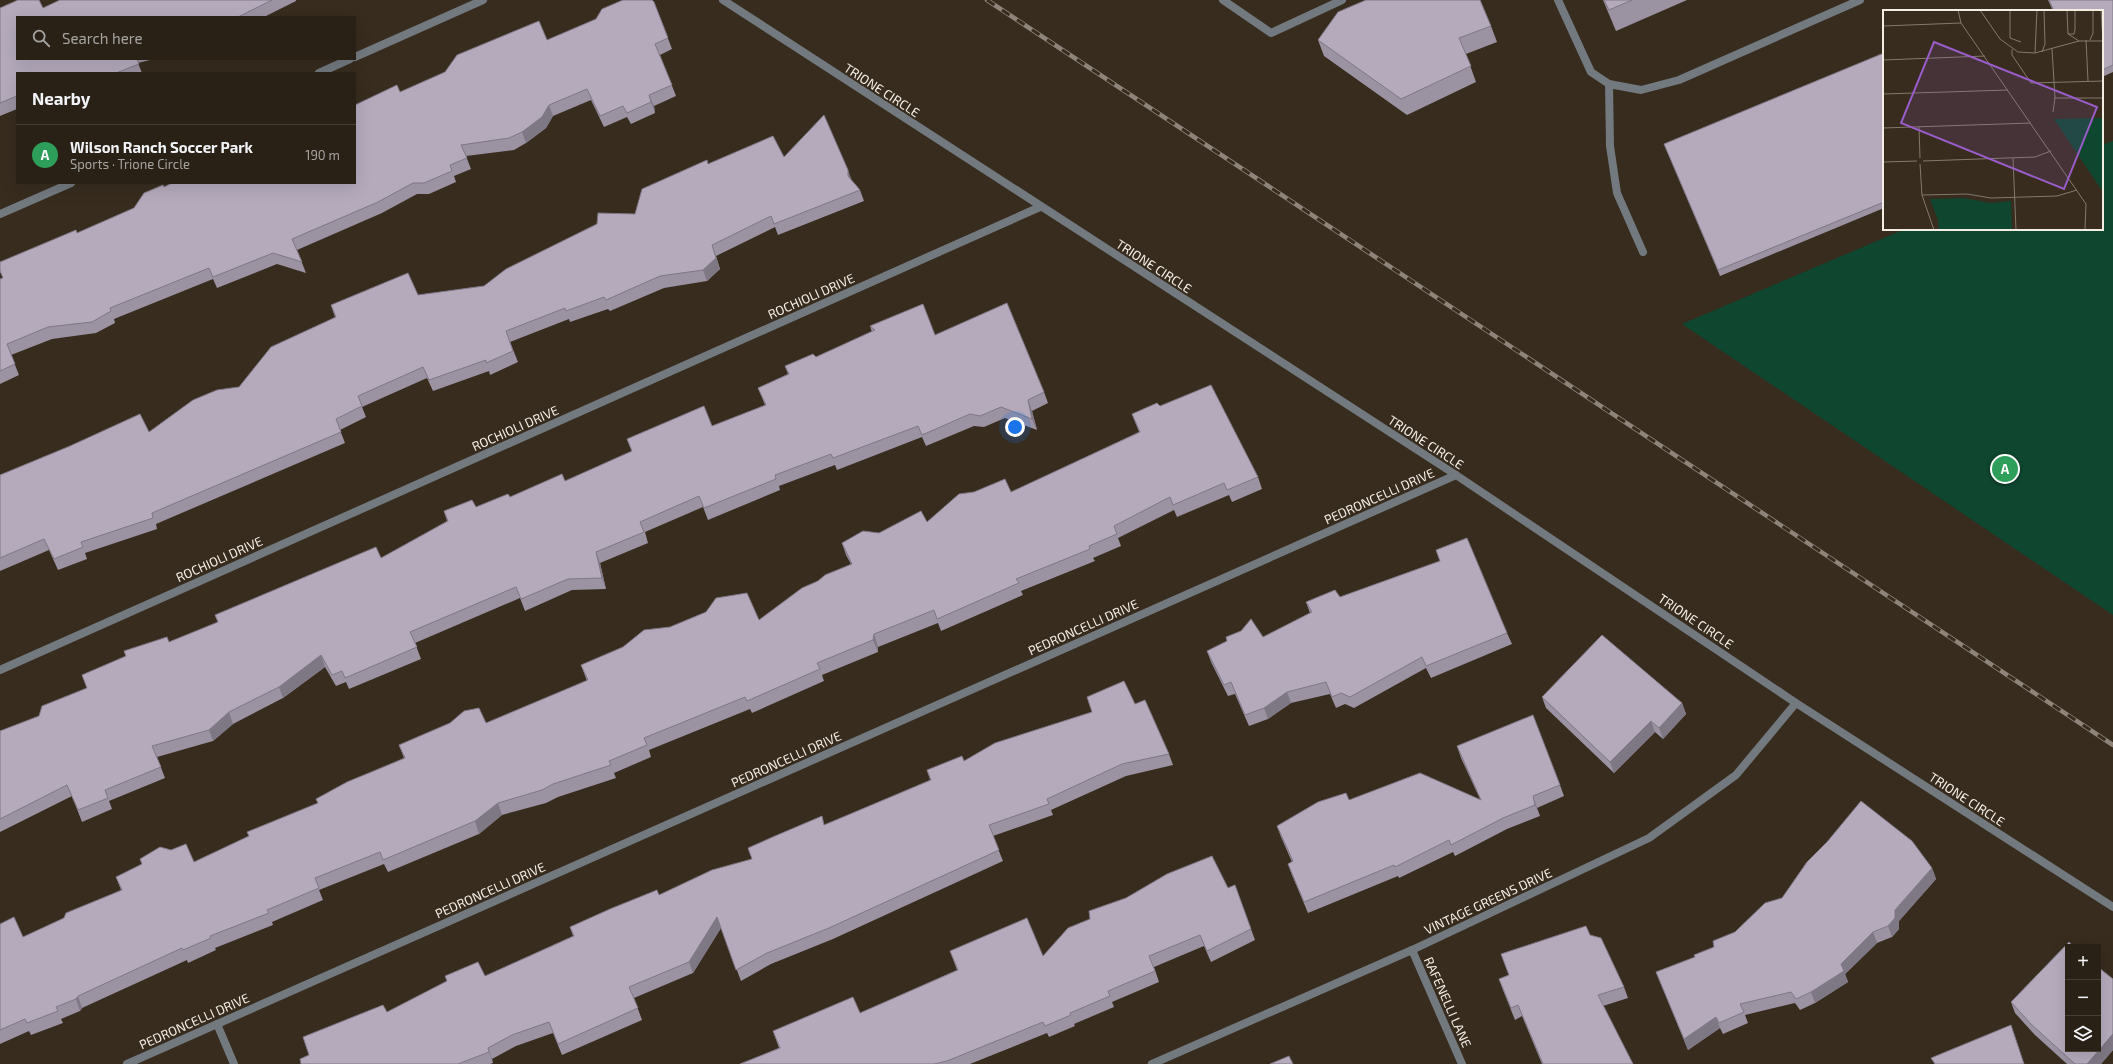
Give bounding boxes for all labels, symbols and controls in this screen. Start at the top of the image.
inset map [1883,10,2103,230]
search box [16,16,356,60]
icon: search [30,27,52,49]
text: Search here [62,29,143,47]
street label: TRIONE CIRCLE [841,60,923,120]
text: Nearby [32,88,90,108]
text: Wilson Ranch Soccer Park [70,138,253,156]
text: A [41,147,49,163]
text: 190 m [305,147,340,163]
text: Sports · Trione Circle [70,156,190,172]
street label: TRIONE CIRCLE [1113,236,1195,296]
street label: ROCHIOLI DRIVE [765,270,857,322]
street label: ROCHIOLI DRIVE [469,402,561,454]
street label: TRIONE CIRCLE [1385,412,1467,472]
your location [1005,417,1025,437]
pin: A [1992,454,2018,484]
street label: PEDRONCELLI DRIVE [1321,464,1437,528]
street label: ROCHIOLI DRIVE [173,533,265,585]
street label: TRIONE CIRCLE [1655,590,1737,652]
street label: PEDRONCELLI DRIVE [1025,595,1141,659]
street label: PEDRONCELLI DRIVE [728,727,844,791]
street label: TRIONE CIRCLE [1926,769,2008,829]
street label: PEDRONCELLI DRIVE [432,858,548,922]
street label: VINTAGE GREENS DRIVE [1422,864,1554,938]
map controls [2065,944,2101,1052]
button: + [2065,944,2101,980]
street label: RAFENELLI LANE [1421,954,1475,1050]
button: − [2065,980,2101,1016]
street label: PEDRONCELLI DRIVE [136,989,252,1053]
button: layers [2065,1016,2101,1052]

